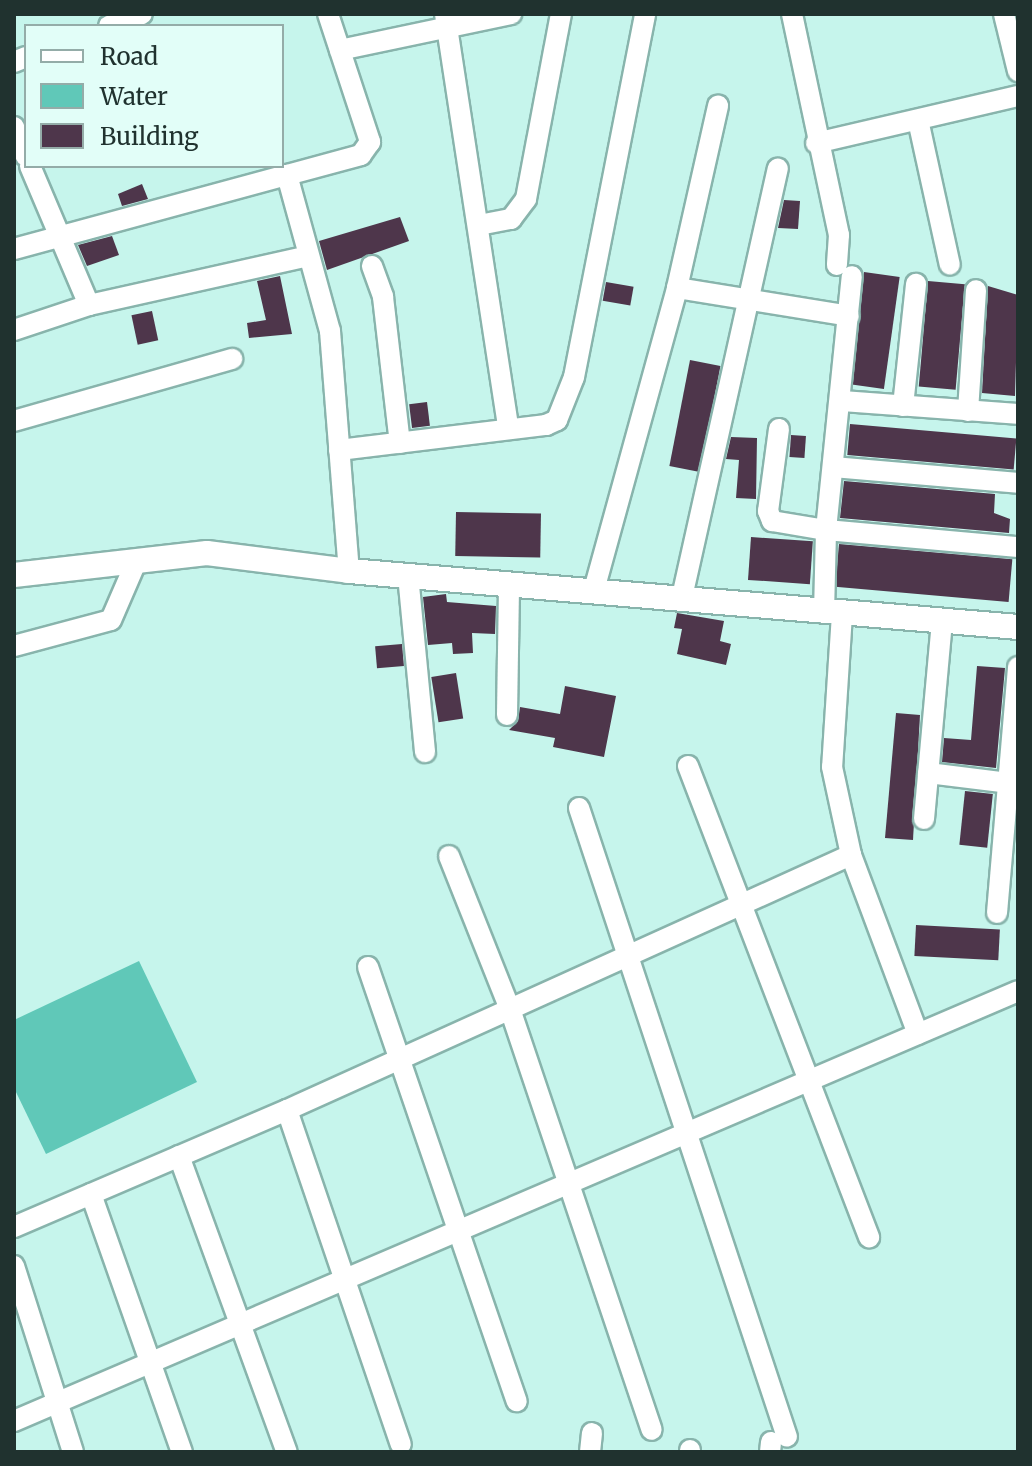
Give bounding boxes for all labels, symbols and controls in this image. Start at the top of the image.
legend [24,24,284,168]
text: Road [100,41,158,72]
text: Water [100,81,168,112]
text: Building [100,121,199,152]

